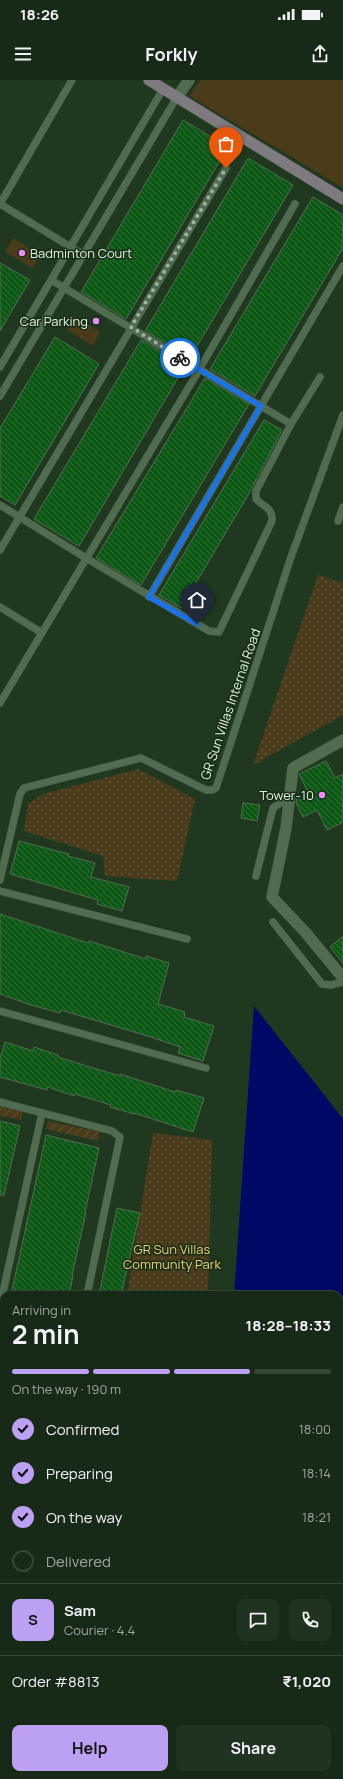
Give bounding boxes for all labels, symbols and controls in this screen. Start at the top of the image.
text: 18:26 [20,4,59,25]
text: Forkly [145,42,198,66]
icon: menu [12,43,34,65]
icon: share [309,43,331,65]
pin [209,127,243,168]
icon: bag [215,133,237,155]
place label: Badminton Court [30,244,132,262]
marker: Badminton Court [17,248,27,258]
place label: Car Parking [20,312,88,330]
marker: Car Parking [91,316,101,326]
courier [160,338,200,378]
icon: bike [169,347,191,369]
pin [180,583,214,624]
icon: home [186,589,208,611]
street label: GR Sun Villas Internal Road [196,626,264,782]
place label: Tower-10 [259,786,314,804]
marker: Tower-10 [317,790,327,800]
park label: GR Sun Villas Community Park [123,1240,221,1273]
text: Arriving in [12,1301,71,1319]
text: 18:28–18:33 [246,1315,331,1336]
text: 2 min [12,1316,80,1352]
text: On the way · 190 m [12,1380,121,1398]
icon: check [12,1418,34,1440]
text: Confirmed [46,1419,119,1440]
text: 18:00 [299,1420,331,1438]
icon: check [12,1462,34,1484]
text: Preparing [46,1463,113,1484]
text: 18:14 [302,1464,331,1482]
icon: check [12,1506,34,1528]
text: On the way [46,1507,122,1528]
text: 18:21 [302,1508,331,1526]
text: Delivered [46,1551,111,1572]
button: chat [237,1599,279,1641]
button: phone [289,1599,331,1641]
text: Sam [64,1600,96,1621]
text: S [28,1609,38,1630]
text: Courier · 4.4 [64,1621,135,1639]
text: Order #8813 [12,1671,100,1692]
text: ₹1,020 [283,1671,331,1692]
button: Help [12,1725,168,1771]
button: Share [176,1725,331,1771]

